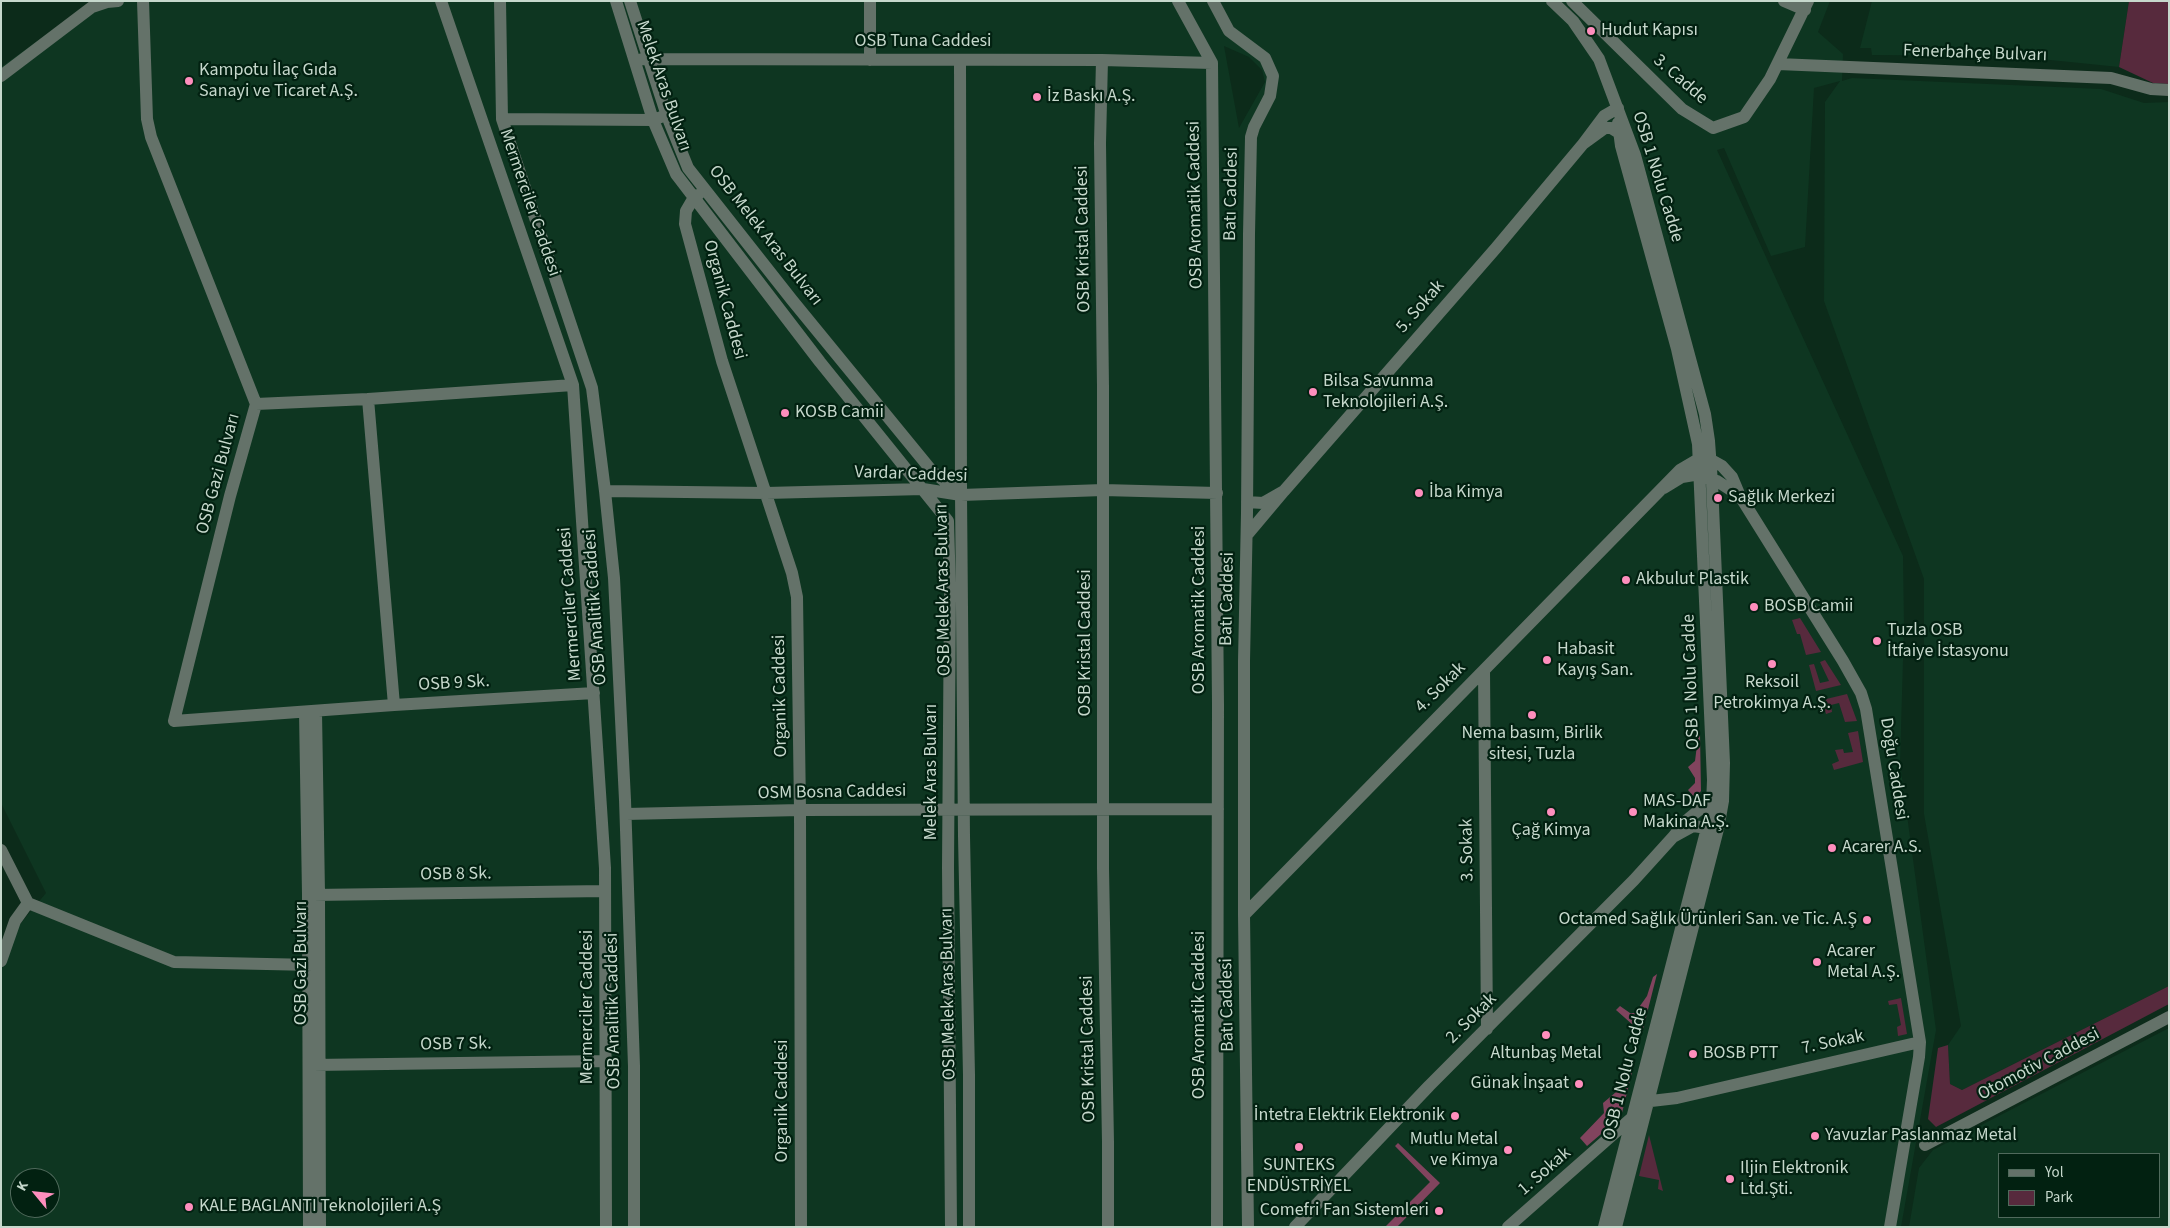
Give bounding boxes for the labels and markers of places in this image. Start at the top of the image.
place label: Hudut Kapısı [1601,20,1698,42]
marker: Hudut Kapısı [1585,25,1597,37]
place label: Kampotu İlaç Gıda Sanayi ve Ticaret A.Ş. [199,60,358,102]
marker: Kampotu İlaç Gıda Sanayi ve Ticaret A.Ş. [183,75,195,87]
place label: İz Baskı A.Ş. [1047,86,1135,108]
marker: İz Baskı A.Ş. [1031,91,1043,103]
place label: Bilsa Savunma Teknolojileri A.Ş. [1323,371,1448,414]
marker: Bilsa Savunma Teknolojileri A.Ş. [1307,386,1319,398]
place label: KOSB Camii [795,402,884,424]
marker: KOSB Camii [779,407,791,419]
place label: İba Kimya [1429,482,1503,504]
marker: İba Kimya [1413,487,1425,499]
place label: Sağlık Merkezi [1728,487,1835,509]
marker: Sağlık Merkezi [1712,492,1724,504]
place label: Akbulut Plastik [1636,569,1749,591]
marker: Akbulut Plastik [1620,574,1632,586]
place label: BOSB Camii [1764,596,1853,618]
marker: BOSB Camii [1748,601,1760,613]
place label: Tuzla OSB İtfaiye İstasyonu [1887,620,2009,662]
marker: Tuzla OSB İtfaiye İstasyonu [1871,635,1883,647]
place label: Habasit Kayış San. [1557,639,1633,682]
marker: Habasit Kayış San. [1541,654,1553,666]
marker: Reksoil Petrokimya A.Ş. [1766,658,1778,670]
place label: Reksoil Petrokimya A.Ş. [1713,672,1831,714]
marker: Nema basım, Birlik sitesi, Tuzla [1526,709,1538,721]
place label: Nema basım, Birlik sitesi, Tuzla [1461,723,1603,766]
place label: MAS-DAF Makina A.Ş. [1643,791,1729,834]
marker: Çağ Kimya [1545,806,1557,818]
marker: MAS-DAF Makina A.Ş. [1627,806,1639,818]
place label: Çağ Kimya [1512,820,1590,842]
place label: Acarer A.S. [1842,837,1922,859]
marker: Acarer A.S. [1826,842,1838,854]
place label: Octamed Sağlık Ürünleri San. ve Tic. A.Ş [1559,909,1857,931]
marker: Octamed Sağlık Ürünleri San. ve Tic. A.Ş [1861,914,1873,926]
place label: Acarer Metal A.Ş. [1827,941,1900,984]
marker: Acarer Metal A.Ş. [1811,956,1823,968]
marker: Altunbaş Metal [1540,1029,1552,1041]
place label: Altunbaş Metal [1490,1043,1602,1065]
place label: BOSB PTT [1703,1043,1778,1065]
marker: BOSB PTT [1687,1048,1699,1060]
place label: Günak İnşaat [1471,1073,1569,1095]
marker: Günak İnşaat [1573,1078,1585,1090]
place label: İntetra Elektrik Elektronik [1254,1105,1445,1127]
marker: İntetra Elektrik Elektronik [1449,1110,1461,1122]
place label: Yavuzlar Paslanmaz Metal [1825,1125,2017,1147]
place label: Mutlu Metal ve Kimya [1410,1129,1498,1172]
marker: Yavuzlar Paslanmaz Metal [1809,1130,1821,1142]
marker: SUNTEKS ENDÜSTRİYEL [1293,1141,1305,1153]
marker: Mutlu Metal ve Kimya [1502,1144,1514,1156]
place label: SUNTEKS ENDÜSTRİYEL [1247,1155,1351,1198]
place label: Iljin Elektronik Ltd.Şti. [1740,1158,1848,1200]
marker: Iljin Elektronik Ltd.Şti. [1724,1173,1736,1185]
place label: KALE BAGLANTI Teknolojileri A.Ş [199,1196,441,1218]
place label: Comefri Fan Sistemleri [1260,1200,1429,1222]
marker: KALE BAGLANTI Teknolojileri A.Ş [183,1201,195,1213]
marker: Comefri Fan Sistemleri [1433,1205,1445,1217]

